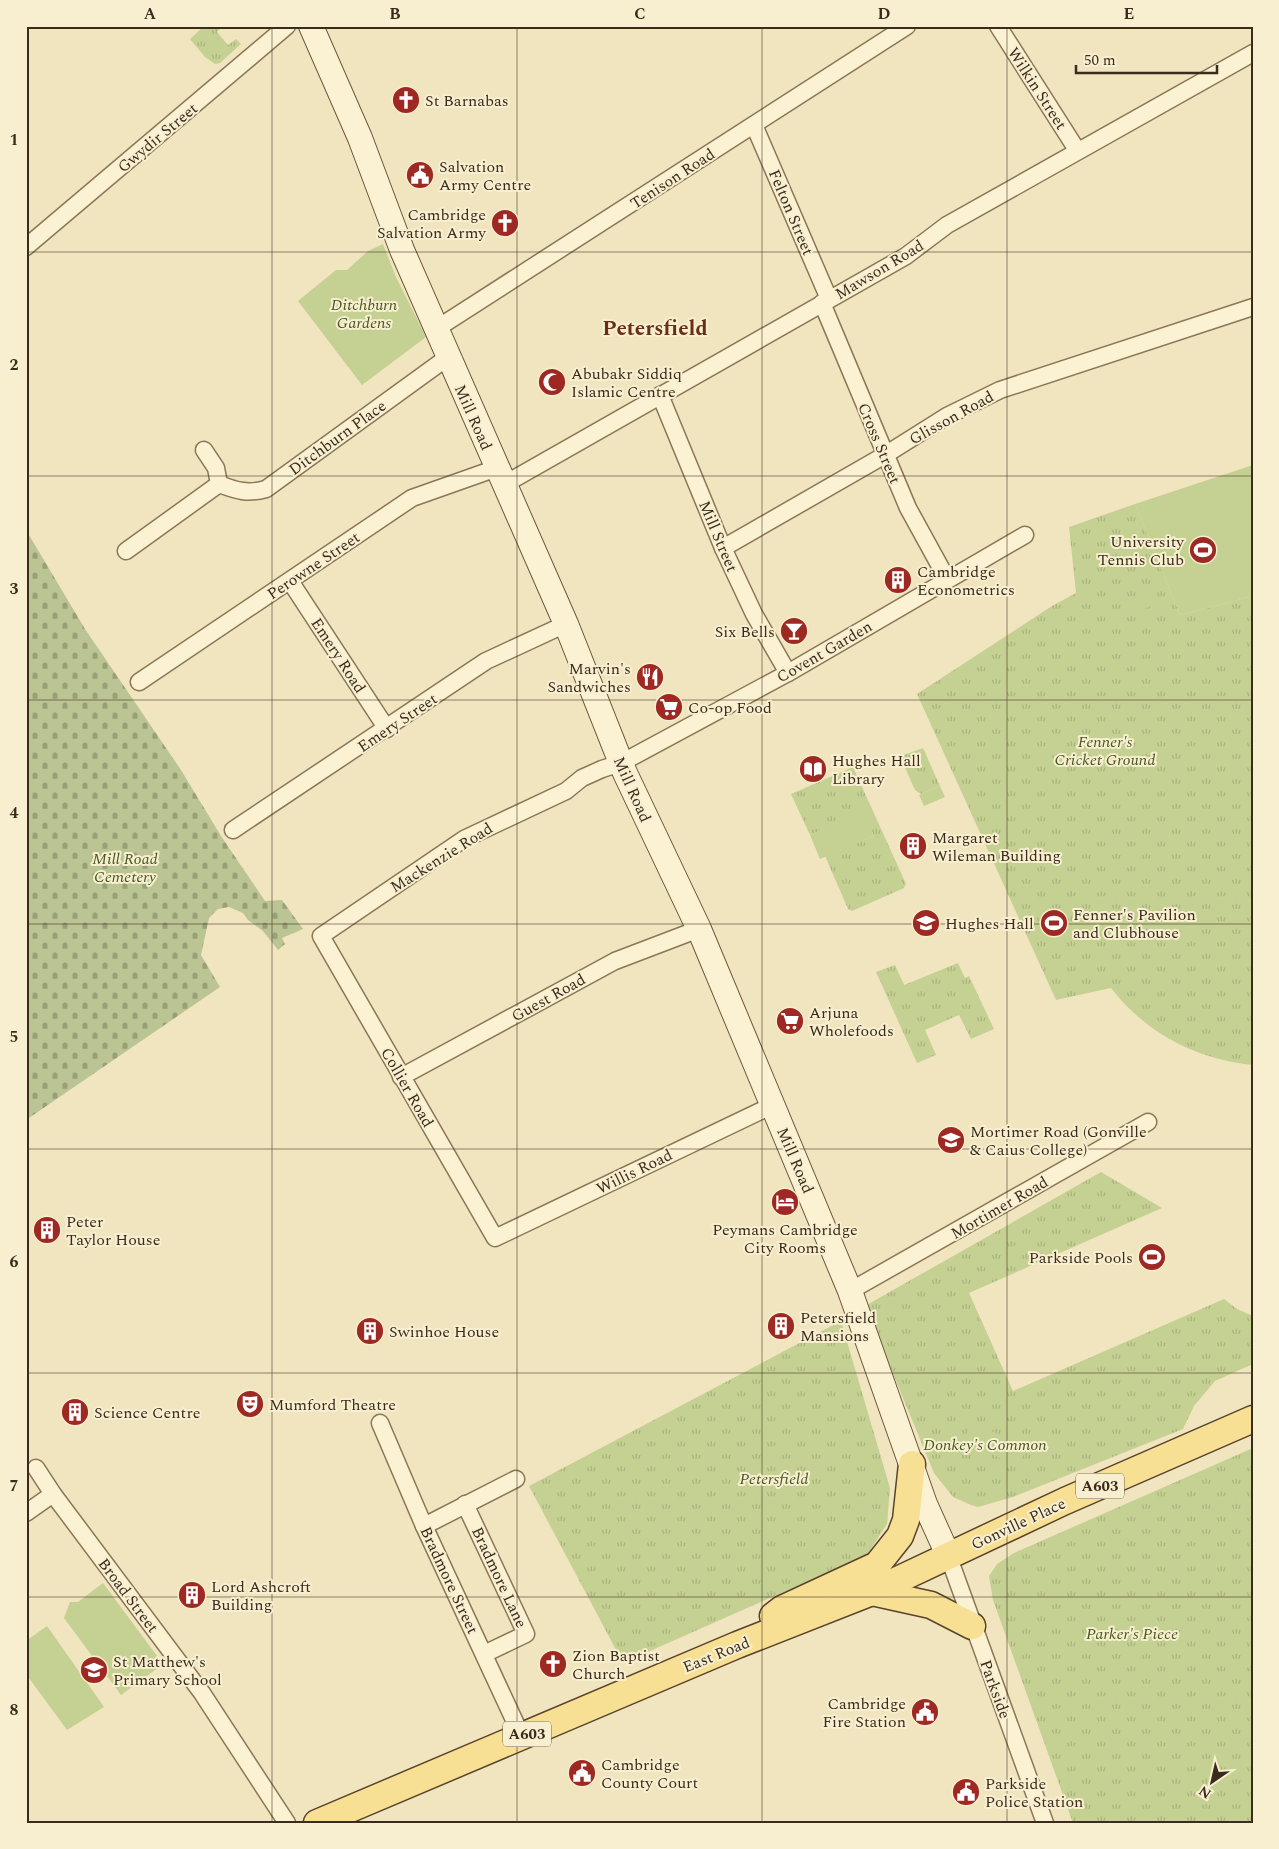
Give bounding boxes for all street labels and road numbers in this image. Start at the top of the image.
street label: Wilkin Street [1001,43,1073,135]
street label: Gwydir Street [112,97,203,179]
street label: Tenison Road [625,142,720,215]
street label: Felton Street [762,166,820,259]
street label: Mawson Road [830,234,929,306]
street label: Mill Road [448,381,498,454]
street label: Glisson Road [905,385,998,451]
street label: Ditchburn Place [284,394,391,482]
street label: Cross Street [851,399,907,488]
street label: Mill Street [692,497,744,576]
street label: Perowne Street [262,526,365,606]
street label: Emery Road [305,613,372,698]
street label: Covent Garden [772,615,877,689]
street label: Emery Street [353,687,443,758]
street label: Mill Road [607,753,657,826]
street label: Mackenzie Road [386,817,498,899]
street label: Guest Road [507,968,590,1028]
street label: Collier Road [375,1043,440,1132]
street label: Mill Road [770,1124,820,1197]
street label: Willis Road [592,1143,677,1201]
street label: Mortimer Road [946,1170,1053,1245]
road number: A603 [1076,1474,1124,1498]
street label: Gonville Place [967,1491,1070,1556]
street label: Bradmore Street [414,1523,485,1638]
street label: Bradmore Lane [465,1523,533,1632]
street label: Broad Street [92,1553,165,1638]
street label: East Road [679,1631,754,1679]
street label: Parkside [973,1656,1017,1722]
road number: A603 [503,1722,551,1746]

